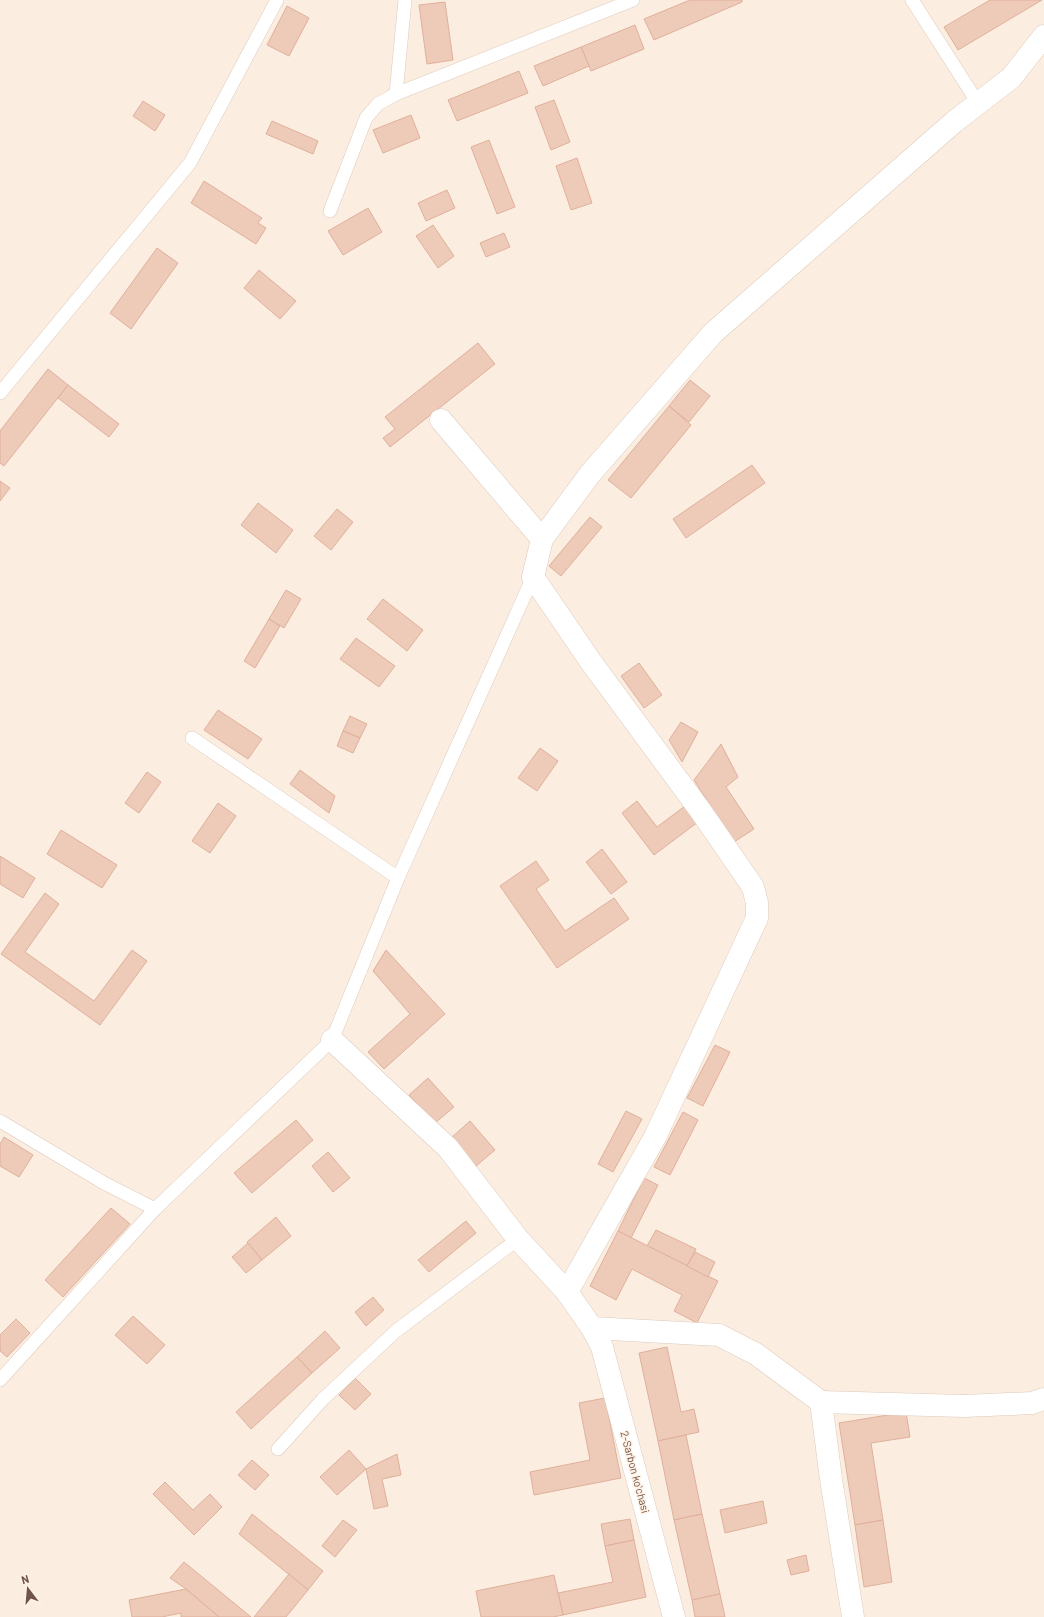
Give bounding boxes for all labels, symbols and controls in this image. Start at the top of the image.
street label: 2-Sarbon koʻchasi [618,1429,653,1515]
north arrow [8,1569,48,1609]
text: N [20,1572,30,1586]

